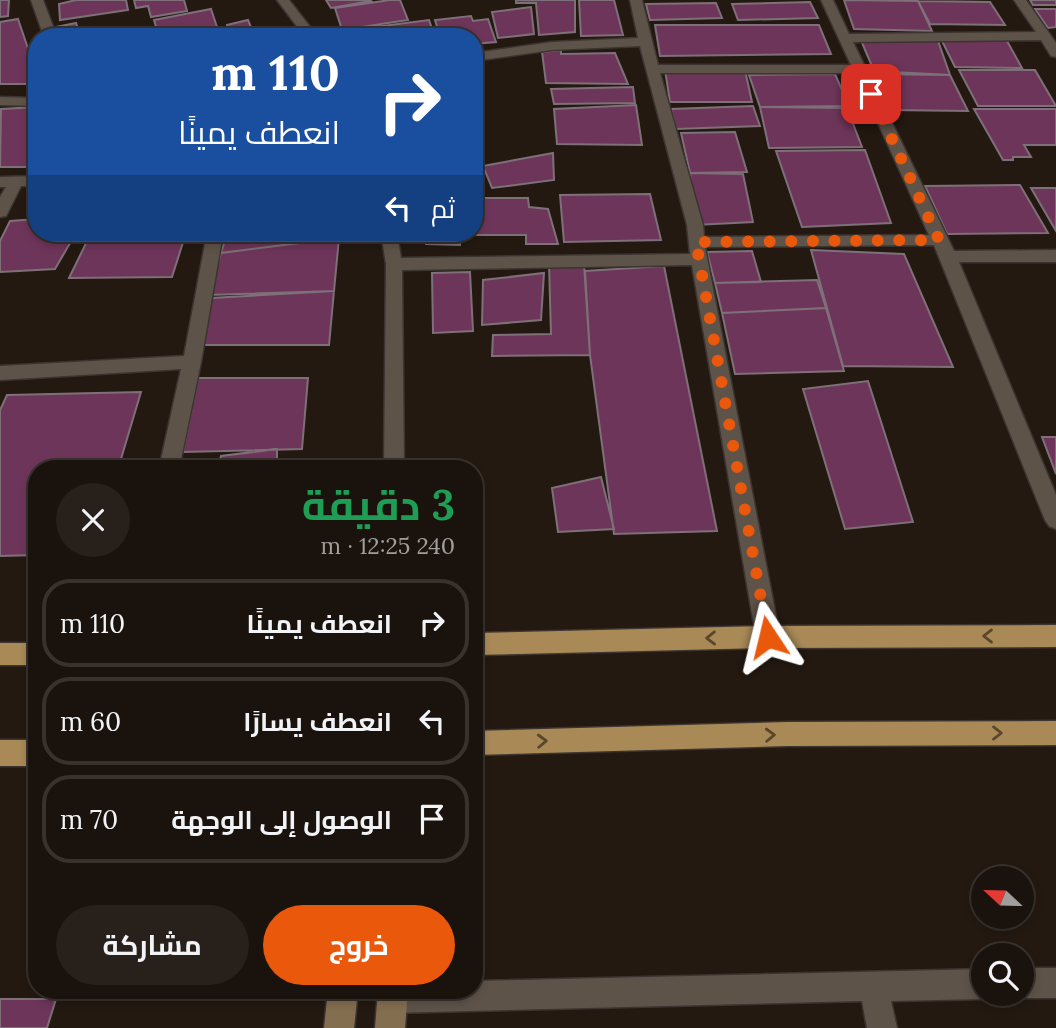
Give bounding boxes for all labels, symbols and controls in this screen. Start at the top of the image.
text: 110 m [211,41,340,103]
icon: right [364,56,455,147]
pin [841,64,901,124]
icon: arrive [852,75,890,113]
text: انعطف يمينًا [178,112,340,153]
icon: left [379,189,417,227]
text: ثم [431,192,455,225]
text: 3 دقيقة [302,478,455,532]
button: close [56,483,130,557]
text: 240 m · 12:25 [321,531,455,560]
position arrow [731,600,805,674]
icon: right [413,604,451,642]
text: 110 m [60,607,125,640]
text: انعطف يمينًا [247,607,392,640]
one-way arrow [982,628,993,644]
one-way arrow [706,631,717,646]
icon: left [413,702,451,740]
text: 60 m [60,705,121,738]
text: انعطف يسارًا [243,705,392,738]
one-way arrow [993,725,1003,741]
one-way arrow [765,727,776,742]
one-way arrow [537,733,548,748]
icon: arrive [413,800,451,838]
text: 70 m [60,803,118,836]
text: الوصول إلى الوجهة [171,803,392,836]
north arrow [971,866,1034,929]
map controls [971,866,1034,1006]
button: مشاركة [56,905,249,985]
button: خروج [263,905,455,985]
button: search [971,943,1034,1006]

